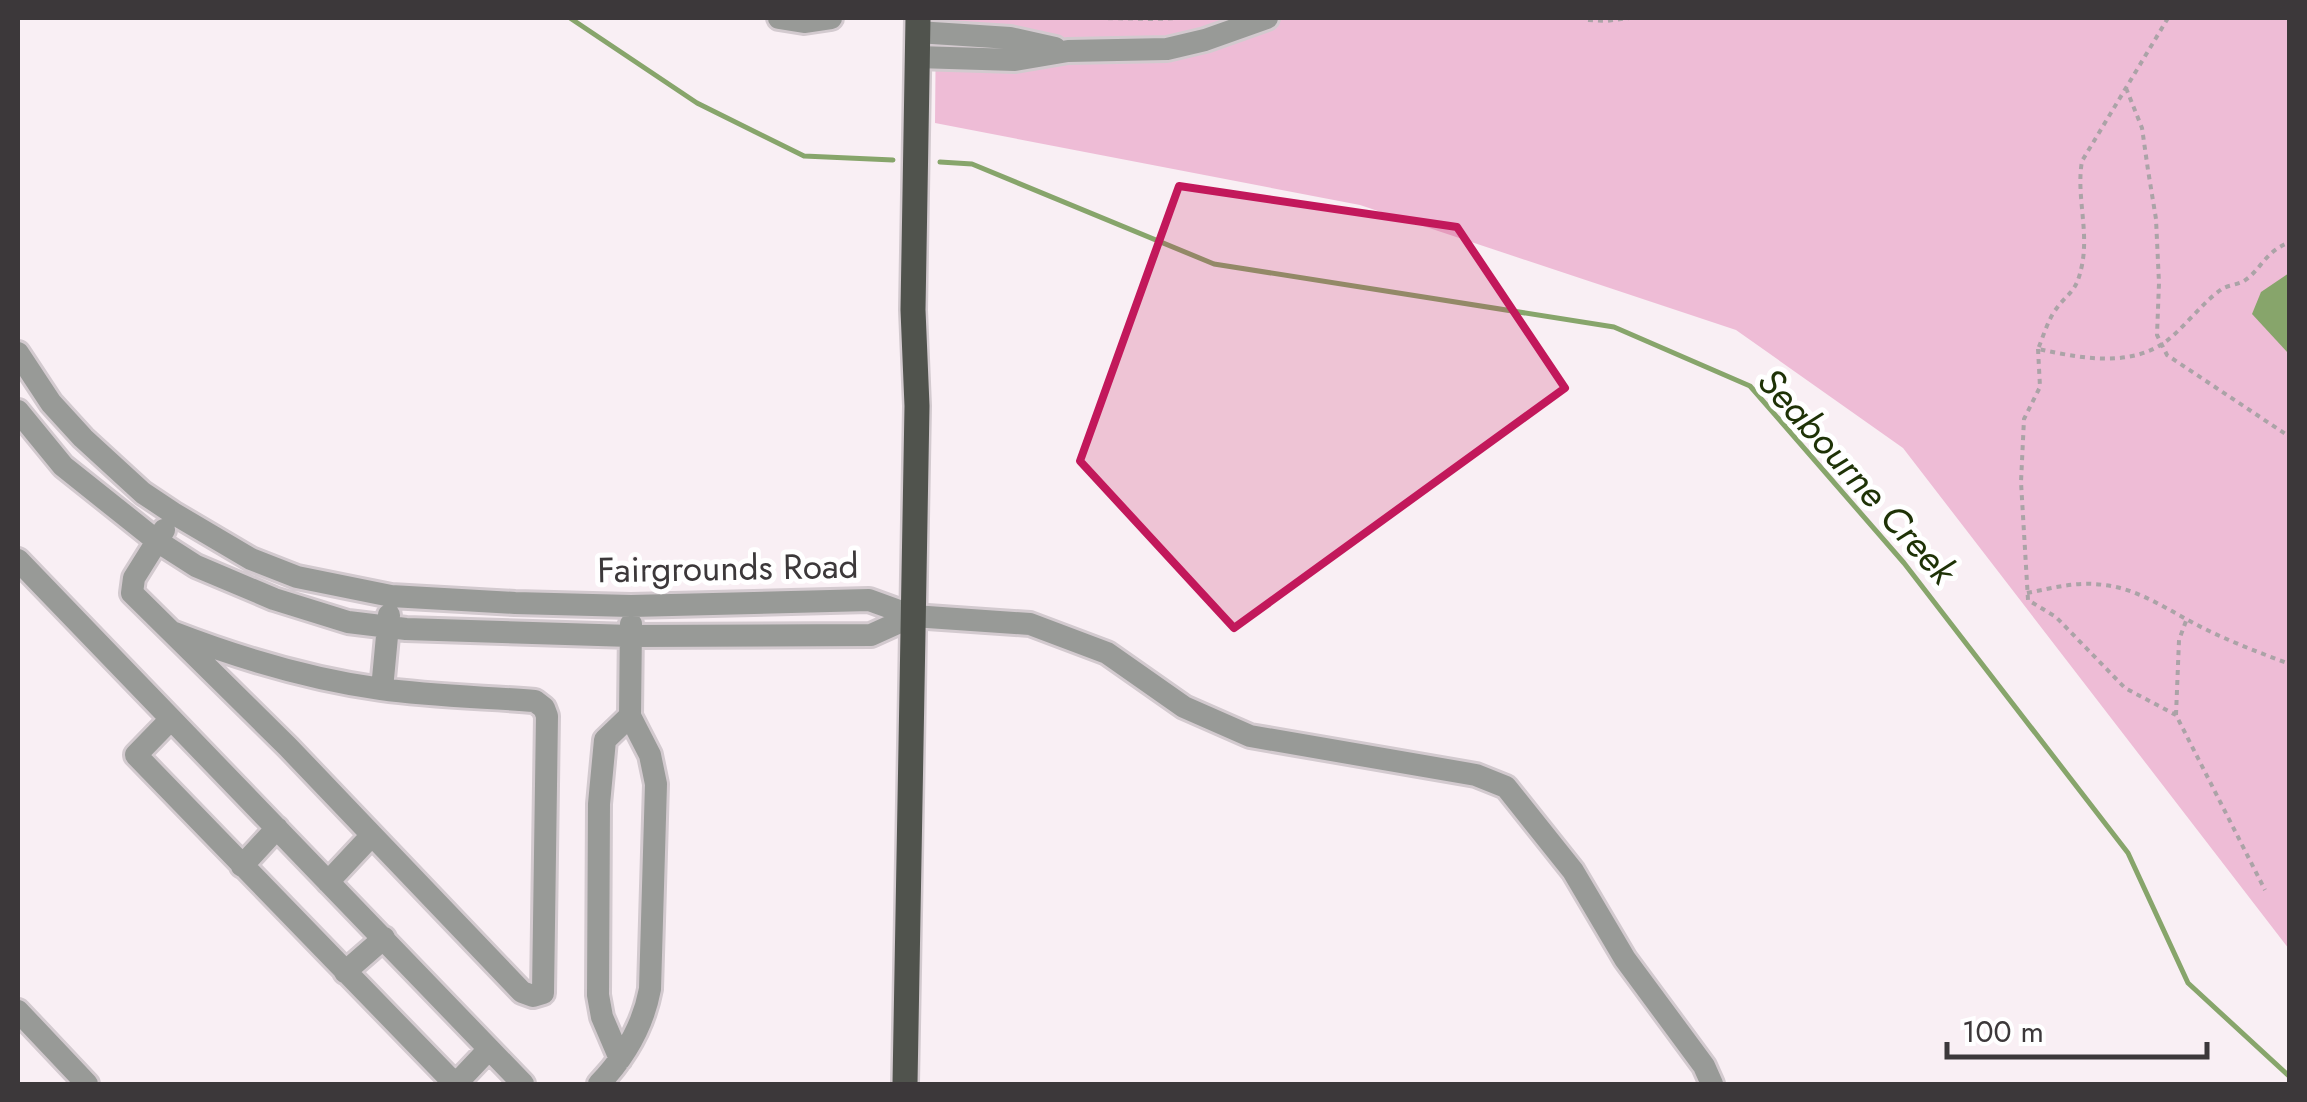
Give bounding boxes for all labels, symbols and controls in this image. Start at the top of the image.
water label: Seabourne Creek [1745,355,1971,597]
street label: Fairgrounds Road [597,541,859,595]
scale bar [1947,997,2207,1059]
text: 100 m [1962,1010,2044,1053]

